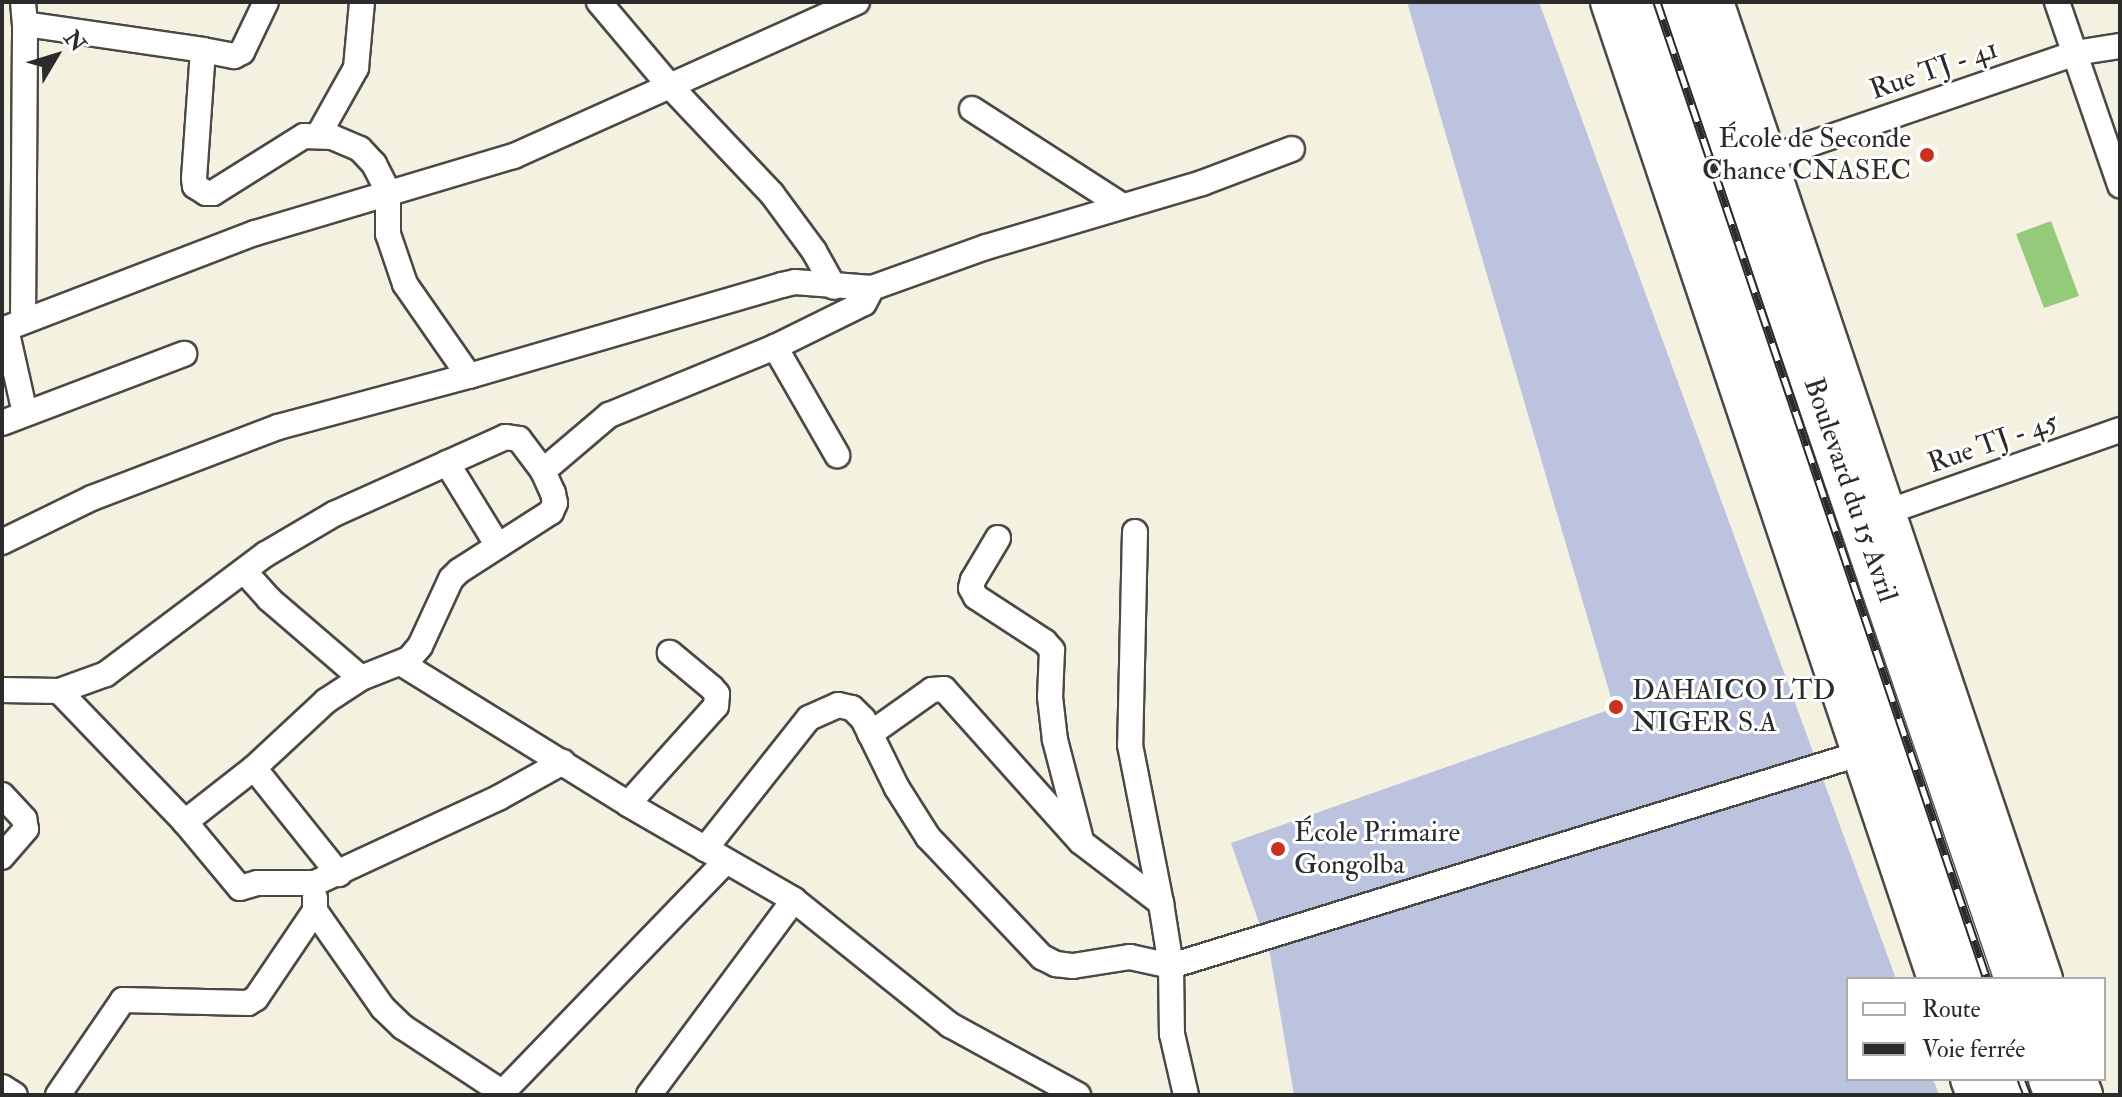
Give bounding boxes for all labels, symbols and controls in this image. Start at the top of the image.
north arrow [16,16,96,96]
text: N [58,25,92,58]
street label: Rue TJ - 41 [1866,33,2002,107]
place label: École de Seconde Chance CNASEC [1702,122,1911,188]
marker: École de Seconde Chance CNASEC [1918,146,1936,164]
street label: Boulevard du 15 Avril [1796,373,1904,607]
street label: Rue TJ - 45 [1924,405,2062,481]
place label: DAHAICO LTD NIGER S.A [1632,674,1835,740]
marker: DAHAICO LTD NIGER S.A [1607,698,1625,716]
place label: École Primaire Gongolba [1294,816,1460,882]
marker: École Primaire Gongolba [1269,840,1287,858]
legend [1846,977,2106,1081]
text: Route [1922,994,1981,1025]
text: Voie ferrée [1922,1034,2025,1065]

